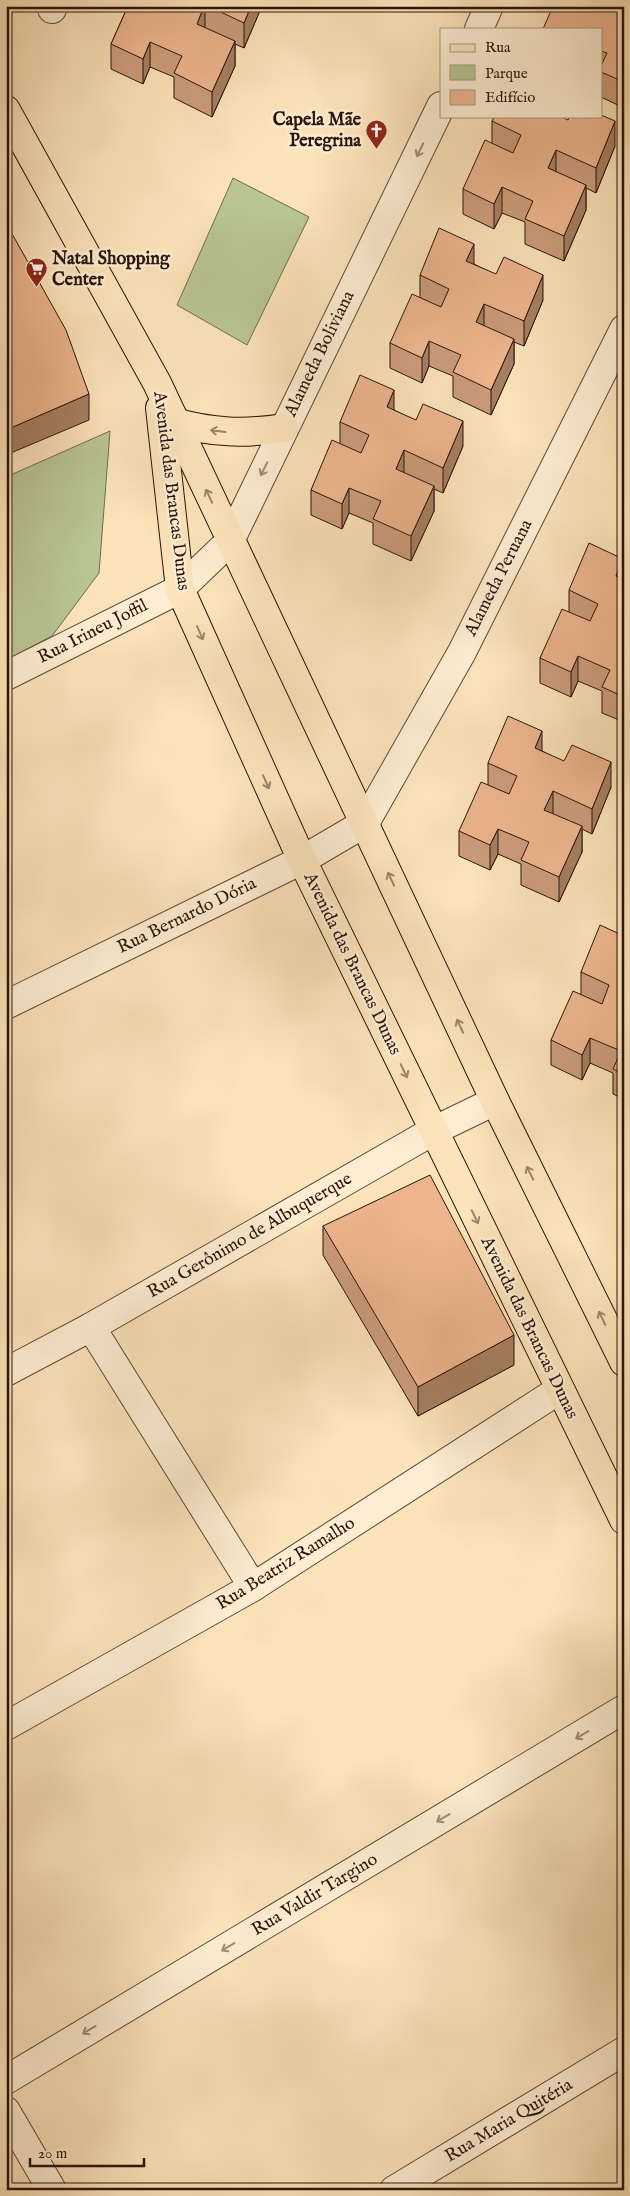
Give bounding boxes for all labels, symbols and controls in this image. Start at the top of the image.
legend [440,28,602,118]
text: Rua [485,38,511,57]
text: Parque [485,64,528,83]
text: Edifício [485,88,535,107]
place label: Capela Mãe Peregrina [273,109,362,153]
church icon: Capela Mãe Peregrina [365,118,389,149]
one-way arrow [415,142,424,157]
place label: Natal Shopping Center [51,248,171,292]
supermarket icon: Natal Shopping Center [24,257,48,288]
street label: Alameda Boliviana [279,287,361,422]
street label: Avenida das Brancas Dunas [147,389,195,592]
one-way arrow [210,426,226,436]
one-way arrow [259,461,269,476]
one-way arrow [204,489,214,504]
street label: Alameda Peruana [459,516,538,641]
street label: Rua Irineu Joffil [34,594,152,670]
one-way arrow [196,625,206,640]
one-way arrow [262,774,272,789]
street label: Avenida das Brancas Dunas [297,868,406,1059]
street label: Rua Bernardo Dória [114,872,261,960]
one-way arrow [386,872,395,887]
one-way arrow [454,1019,464,1034]
one-way arrow [399,1063,409,1078]
one-way arrow [525,1166,534,1181]
street label: Rua Gerônimo de Albuquerque [143,1168,357,1304]
one-way arrow [471,1209,480,1224]
street label: Avenida das Brancas Dunas [474,1232,583,1423]
one-way arrow [597,1311,607,1326]
street label: Rua Beatriz Ramalho [212,1512,360,1616]
one-way arrow [575,1730,589,1740]
one-way arrow [436,1814,450,1824]
street label: Rua Valdir Targino [248,1848,382,1942]
one-way arrow [222,1942,236,1952]
one-way arrow [82,2026,96,2036]
street label: Rua Maria Quitéria [441,2074,577,2168]
scale bar [30,2136,144,2168]
text: 20 m [38,2144,68,2163]

